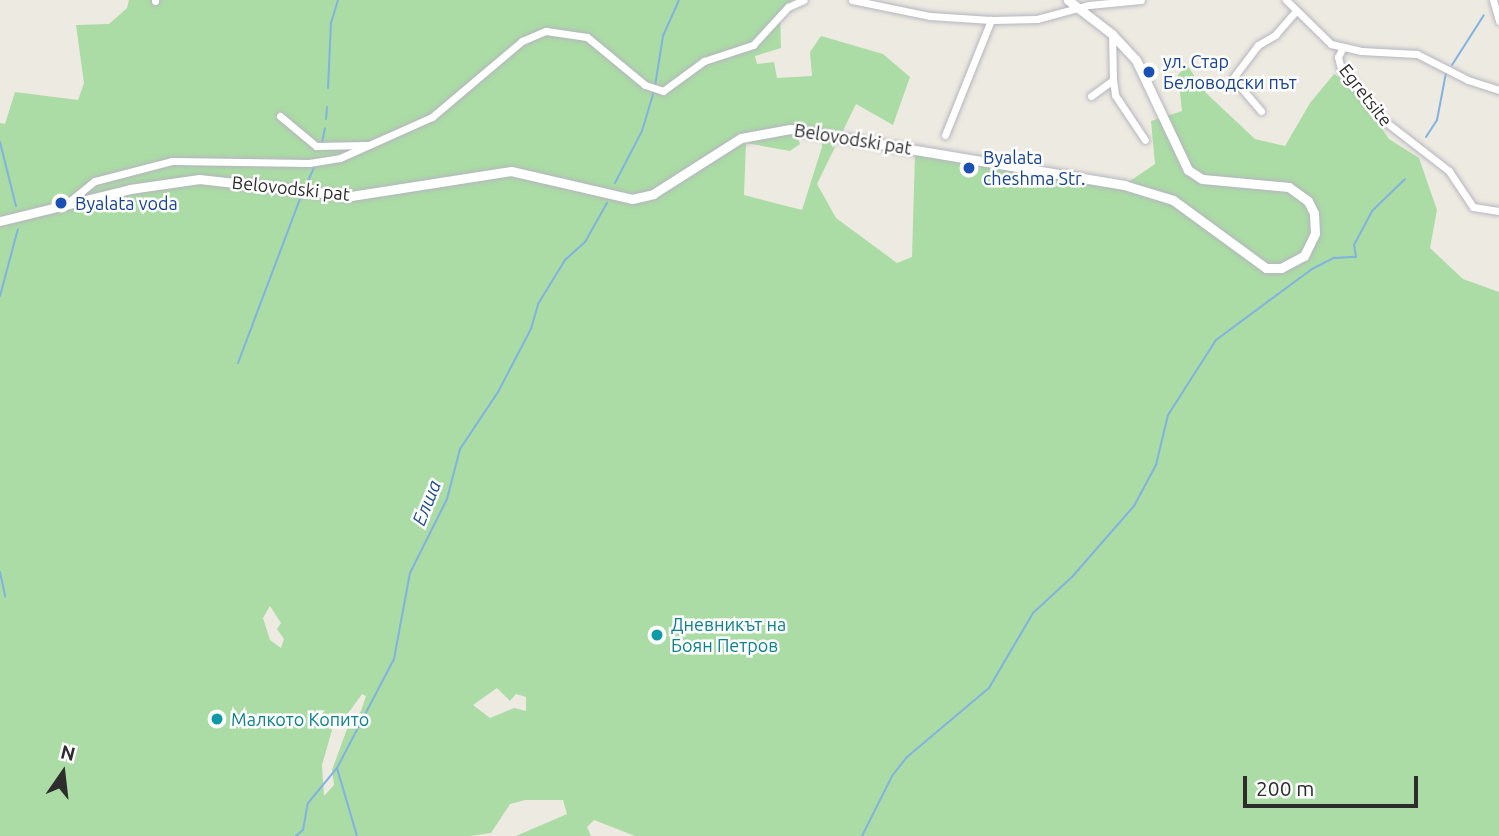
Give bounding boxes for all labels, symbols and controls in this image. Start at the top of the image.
place label: ул. Стар Беловодски път [1163,51,1297,94]
street label: Egretsite [1335,60,1397,130]
marker: ул. Стар Беловодски път [1141,64,1157,80]
street label: Belovodski pat [793,119,913,159]
place label: Byalata cheshma Str. [983,147,1086,190]
marker: Byalata cheshma Str. [961,160,977,176]
street label: Belovodski pat [231,171,351,205]
place label: Byalata voda [75,192,178,214]
marker: Byalata voda [53,195,69,211]
water label: Елша [408,477,446,529]
place label: Дневникът на Боян Петров [671,614,786,656]
marker: Дневникът на Боян Петров [649,627,665,643]
place label: Малкото Копито [231,708,369,730]
marker: Малкото Копито [209,711,225,727]
north arrow [28,738,98,808]
text: N [59,740,78,765]
scale bar [1247,762,1422,806]
text: 200 m [1256,776,1314,800]

